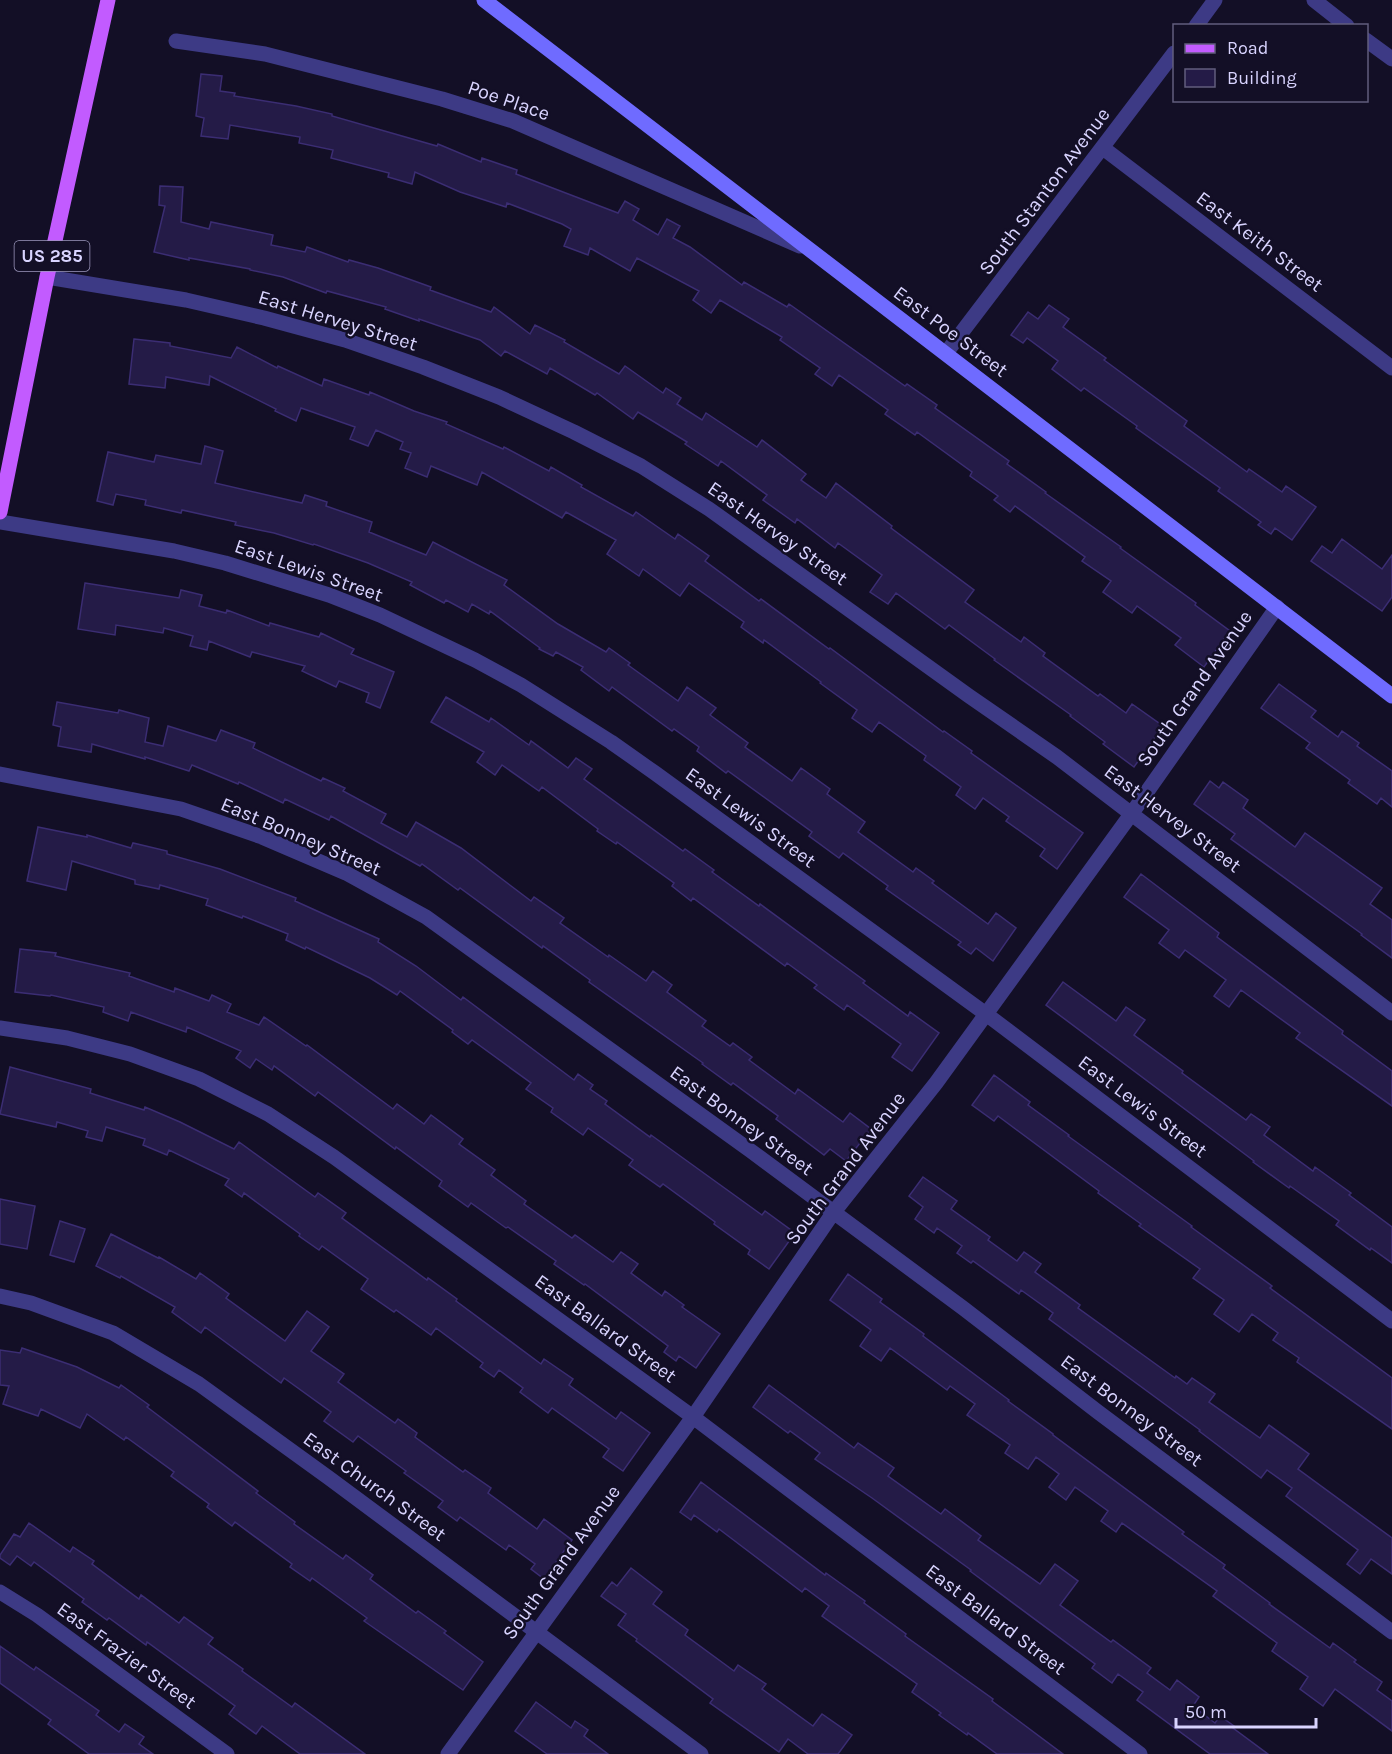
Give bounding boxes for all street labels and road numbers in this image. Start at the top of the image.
street label: Poe Place [465,76,553,125]
street label: South Stanton Avenue [974,103,1115,279]
street label: East Keith Street [1192,186,1328,297]
road number: US 285 [14,241,90,271]
street label: East Poe Street [889,281,1013,382]
street label: East Hervey Street [256,285,421,356]
street label: East Hervey Street [703,477,852,590]
street label: East Lewis Street [232,534,386,607]
street label: South Grand Avenue [1132,606,1257,771]
street label: East Hervey Street [1100,760,1246,878]
street label: East Lewis Street [681,762,821,873]
street label: East Bonney Street [217,792,385,881]
street label: East Lewis Street [1074,1050,1212,1163]
street label: East Bonney Street [665,1061,818,1180]
street label: South Grand Avenue [781,1087,910,1249]
street label: East Ballard Street [530,1269,681,1388]
street label: East Bonney Street [1056,1350,1208,1472]
street label: East Church Street [299,1427,451,1546]
street label: South Grand Avenue [498,1481,625,1644]
street label: East Ballard Street [921,1559,1071,1680]
street label: East Frazier Street [53,1597,201,1714]

